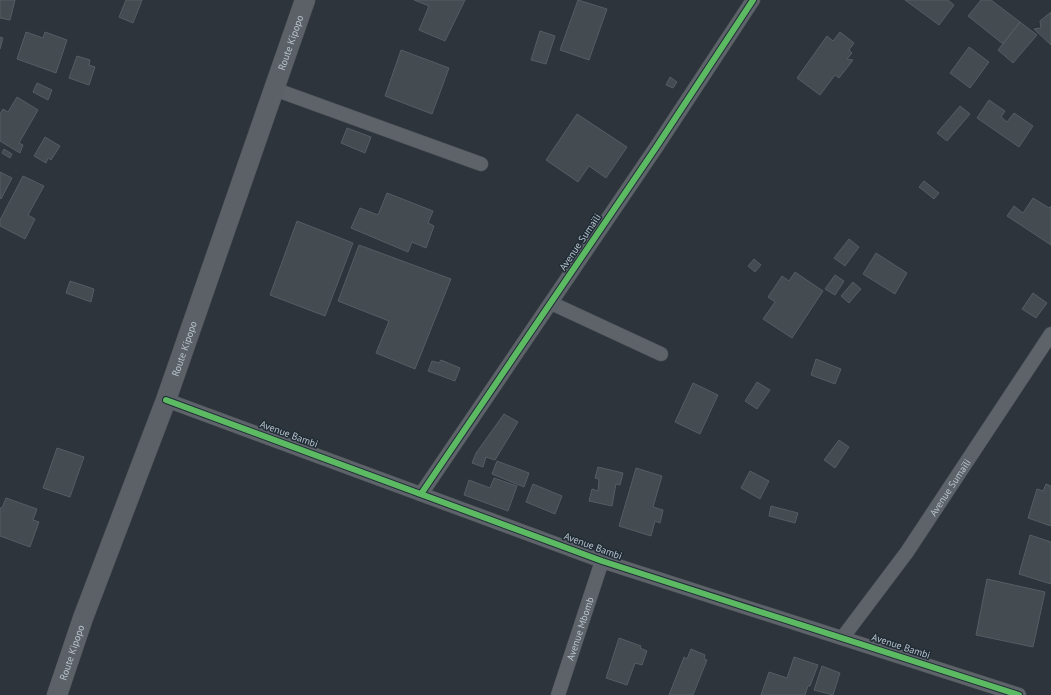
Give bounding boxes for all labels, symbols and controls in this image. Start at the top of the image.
street label: Route Kipopo [275,13,306,72]
street label: Avenue Sumaïli [556,211,604,273]
street label: Route Kipopo [168,319,199,378]
street label: Avenue Bambi [258,417,320,451]
street label: Avenue Sumaïli [926,456,973,518]
street label: Avenue Bambi [562,529,624,563]
street label: Avenue Mbomb [563,595,596,662]
street label: Route Kipopo [56,623,87,682]
street label: Avenue Bambi [870,630,932,662]

